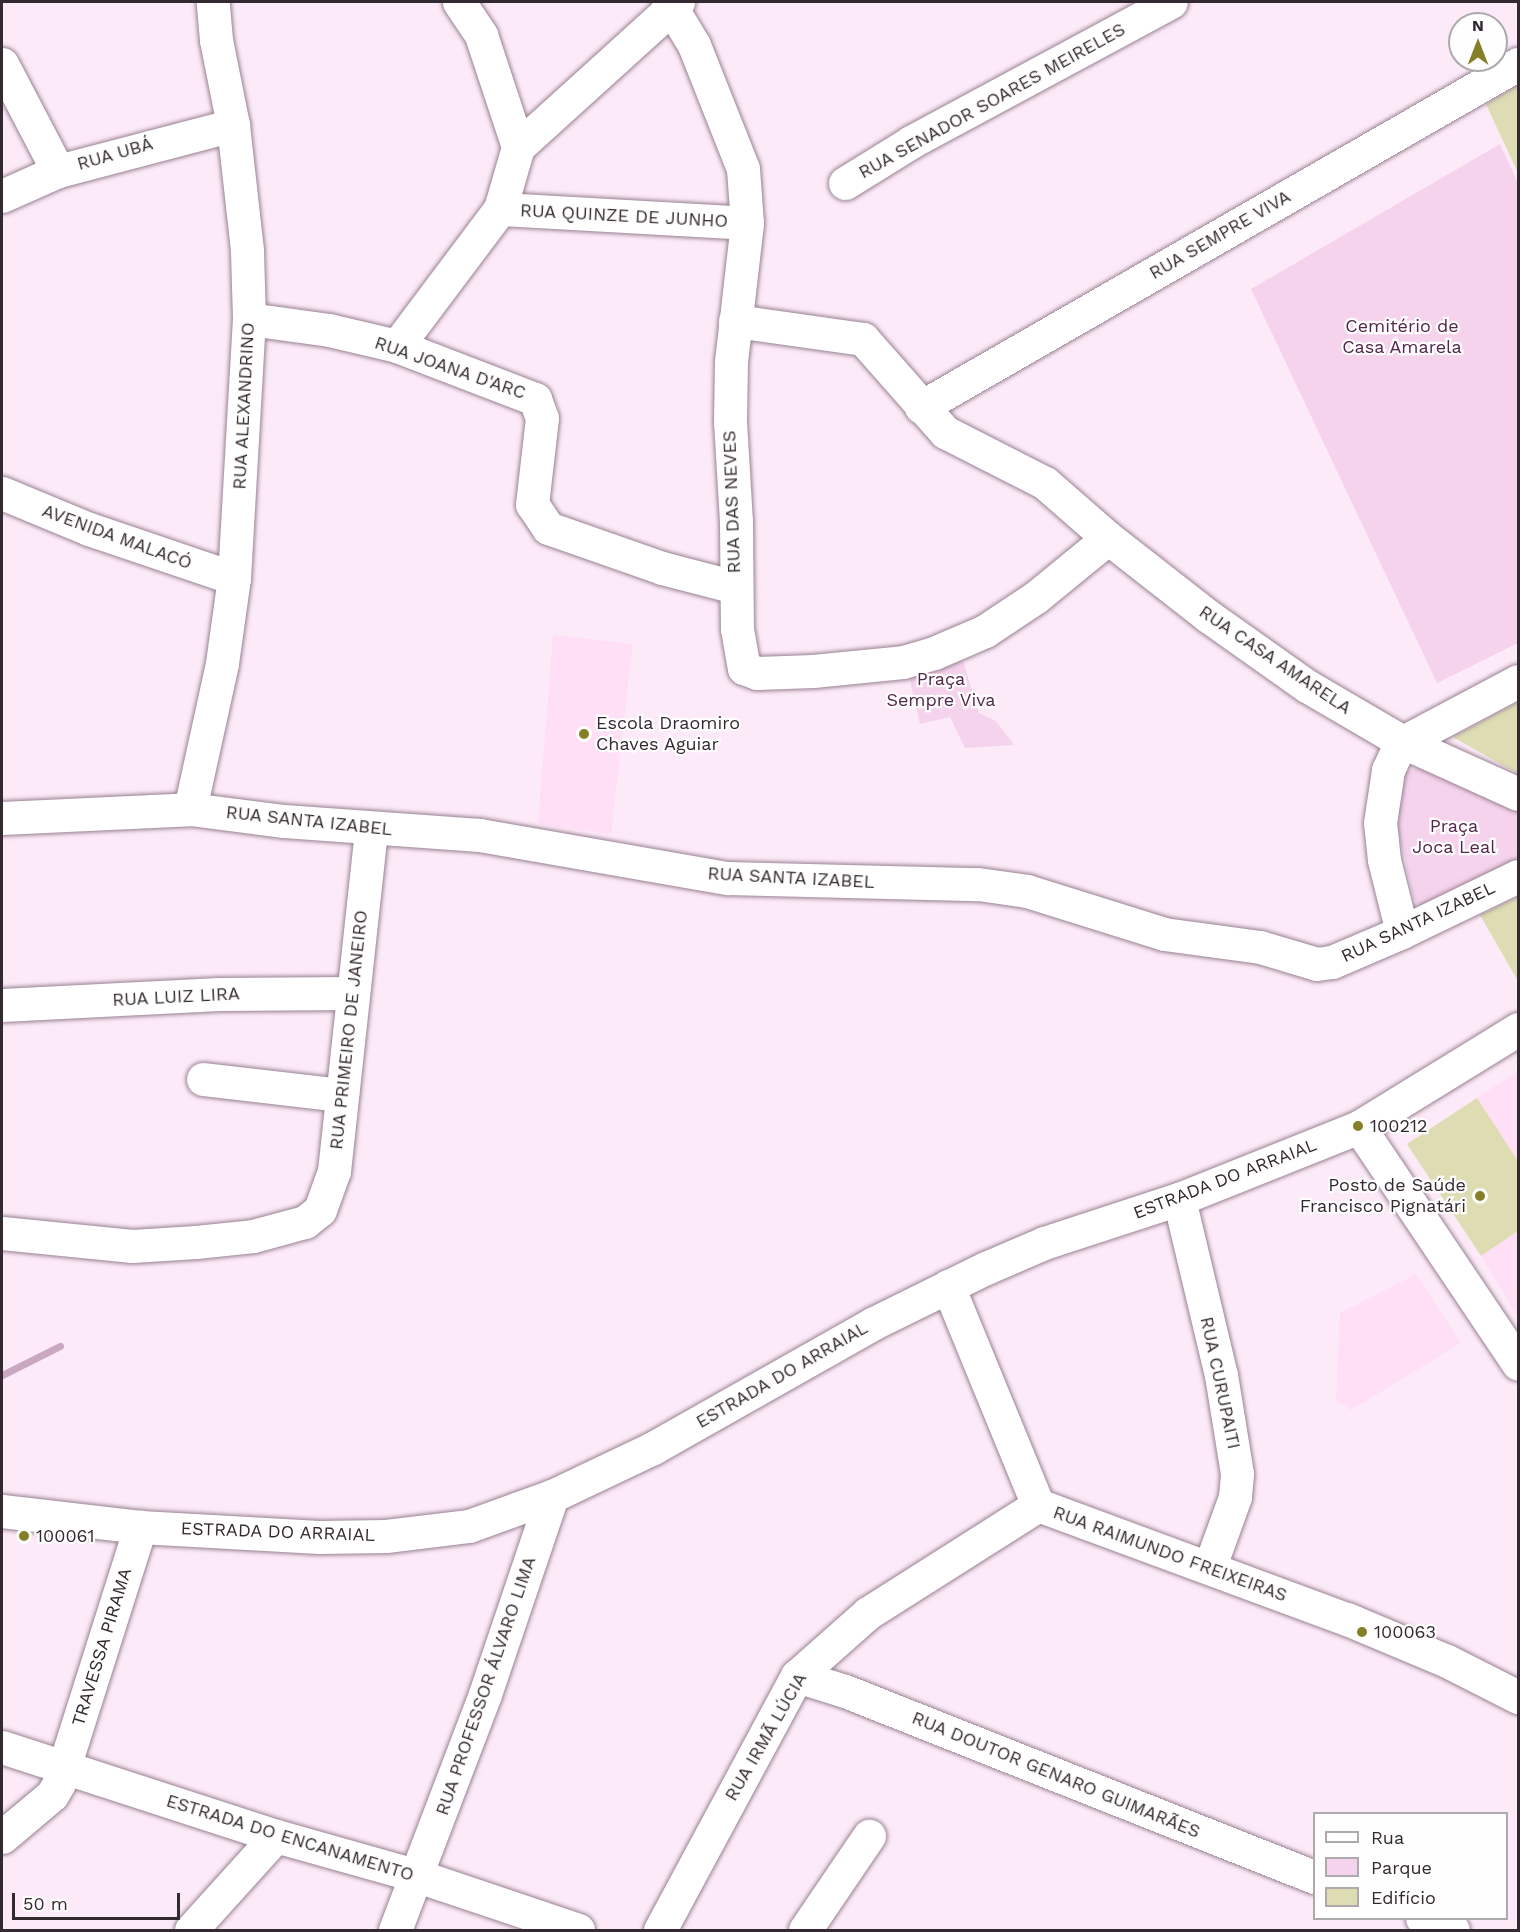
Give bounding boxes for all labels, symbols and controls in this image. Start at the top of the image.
north arrow [1448,12,1508,72]
text: N [1472,16,1484,35]
street label: RUA SENADOR SOARES MEIRELES [855,18,1129,184]
street label: RUA UBÁ [74,133,156,175]
street label: RUA SEMPRE VIVA [1145,185,1295,285]
street label: RUA QUINZE DE JUNHO [519,200,729,232]
park label: Cemitério de Casa Amarela [1342,316,1462,358]
street label: RUA ALEXANDRINO [229,321,259,491]
street label: RUA JOANA D'ARC [371,332,529,404]
street label: RUA DAS NEVES [719,430,745,574]
street label: AVENIDA MALACÓ [39,500,195,574]
street label: RUA CASA AMARELA [1194,600,1356,720]
park label: Praça Sempre Viva [886,669,996,712]
place label: Escola Draomiro Chaves Aguiar [596,713,740,756]
marker: Escola Draomiro Chaves Aguiar [577,727,591,741]
street label: RUA SANTA IZABEL [224,801,394,841]
park label: Praça Joca Leal [1412,816,1496,858]
street label: RUA SANTA IZABEL [706,863,876,893]
street label: RUA SANTA IZABEL [1337,877,1499,967]
street label: RUA PRIMEIRO DE JANEIRO [326,909,372,1151]
street label: RUA LUIZ LIRA [111,983,241,1011]
place label: 100212 [1370,1115,1427,1137]
marker: 100212 [1351,1119,1365,1133]
street label: ESTRADA DO ARRAIAL [1130,1134,1320,1224]
place label: Posto de Saúde Francisco Pignatári [1300,1175,1466,1218]
marker: Posto de Saúde Francisco Pignatári [1471,1187,1489,1205]
street label: RUA CURUPAITI [1195,1314,1245,1452]
street label: ESTRADA DO ARRAIAL [692,1317,872,1433]
street label: RUA RAIMUNDO FREIXEIRAS [1050,1501,1290,1607]
street label: ESTRADA DO ARRAIAL [180,1518,376,1546]
place label: 100061 [36,1525,95,1547]
marker: 100061 [17,1529,31,1543]
street label: RUA PROFESSOR ÁLVARO LIMA [431,1553,541,1819]
street label: TRAVESSA PIRAMA [68,1565,136,1729]
place label: 100063 [1374,1621,1436,1643]
marker: 100063 [1355,1625,1369,1639]
street label: RUA IRMÃ LÚCIA [720,1668,812,1806]
street label: RUA DOUTOR GENARO GUIMARÃES [908,1707,1204,1843]
street label: ESTRADA DO ENCANAMENTO [163,1790,417,1886]
legend [1313,1812,1508,1920]
text: Rua [1371,1827,1404,1848]
text: Parque [1371,1857,1432,1878]
scale bar [15,1881,183,1919]
text: Edifício [1371,1887,1436,1908]
text: 50 m [23,1893,68,1914]

